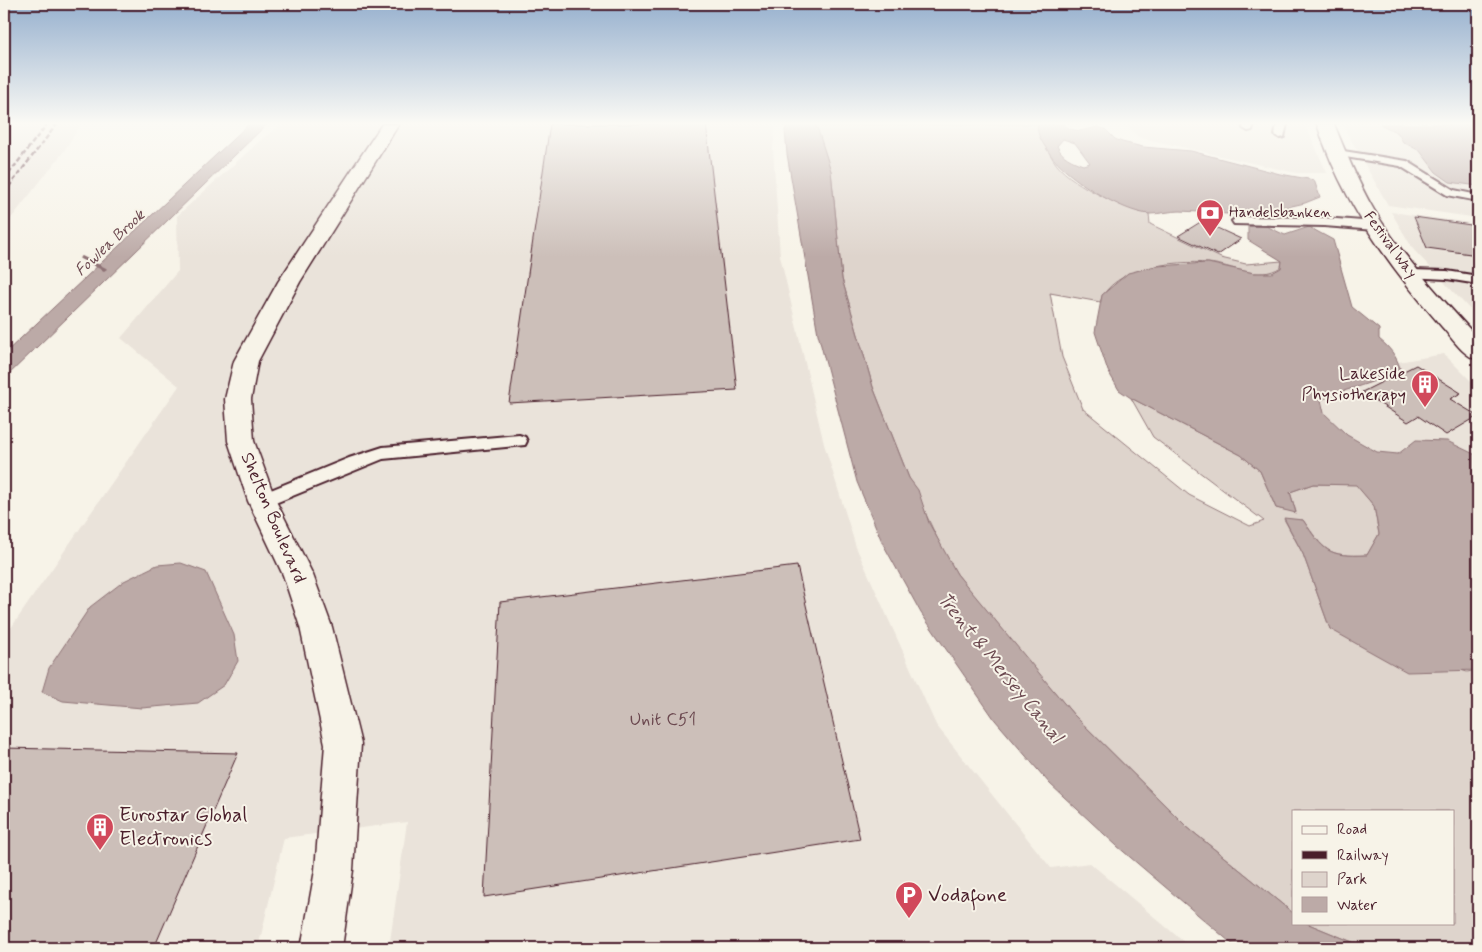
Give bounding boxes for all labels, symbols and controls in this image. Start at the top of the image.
bank icon: Handelsbanken [1195,198,1225,237]
place label: Handelsbanken [1229,203,1332,223]
water label: Fowlea Brook [71,205,150,281]
street label: Festival Way [1359,207,1421,283]
place label: Lakeside Physiotherapy [1302,362,1406,407]
building icon: Lakeside Physiotherapy [1410,369,1440,408]
street label: Shelton Boulevard [235,449,311,587]
water label: Trent & Mersey Canal [931,587,1069,749]
house number: Unit C51 [630,708,696,732]
place label: Eurostar Global Electronics [119,801,247,853]
legend [1292,810,1454,924]
building icon: Eurostar Global Electronics [85,812,115,851]
text: Road [1337,820,1367,840]
text: Railway [1337,846,1389,866]
text: Park [1337,870,1367,890]
parking icon: Vodafone [894,880,924,919]
place label: Vodafone [928,881,1007,911]
text: Water [1337,896,1377,916]

